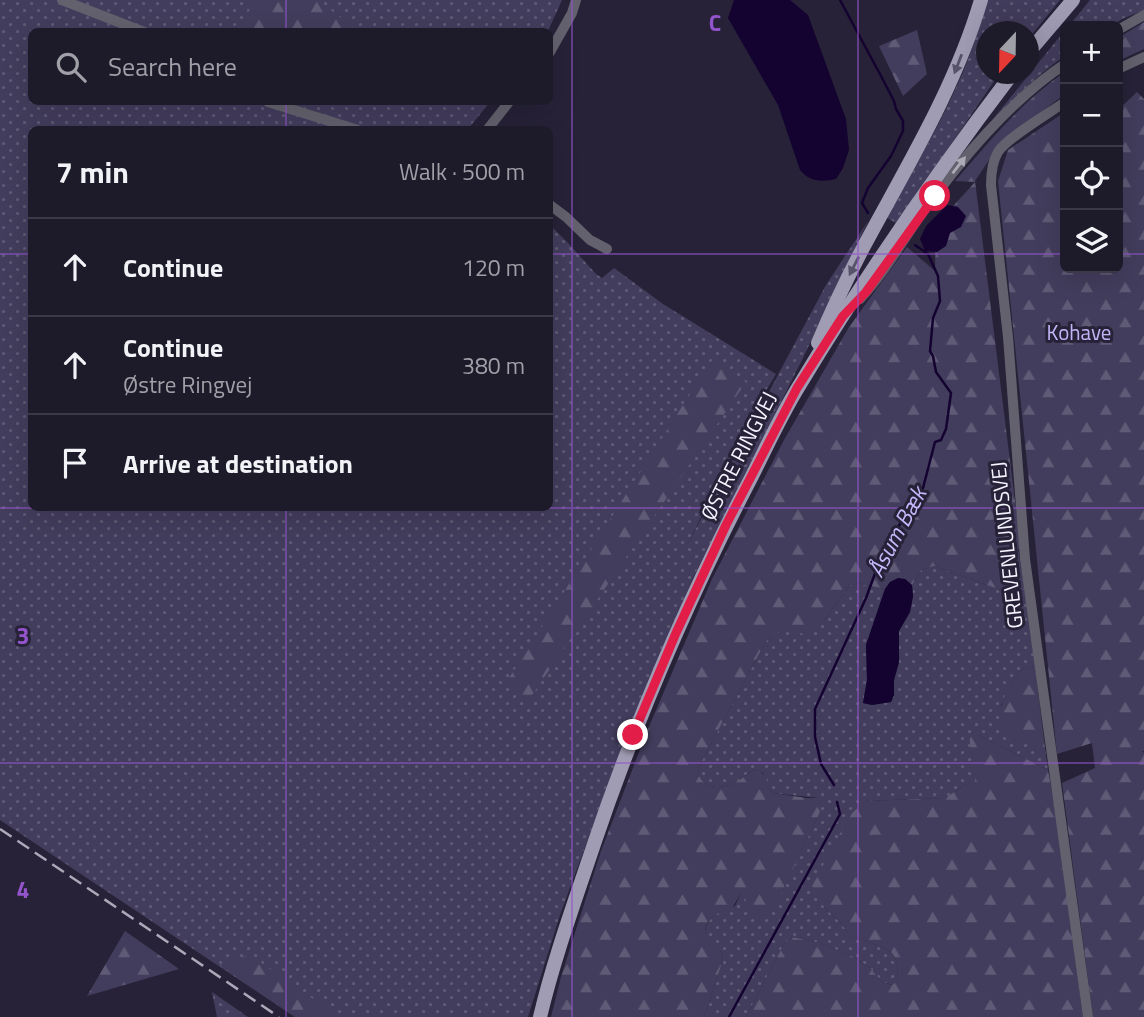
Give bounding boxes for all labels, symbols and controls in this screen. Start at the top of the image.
text: C [709,5,721,40]
north arrow [976,21,1039,84]
map controls [1060,21,1123,273]
button: + [1060,21,1123,84]
search box [28,28,553,105]
text: Search here [108,47,237,86]
icon: search [52,48,90,86]
one-way arrow [952,54,963,75]
button: − [1060,84,1123,147]
button: locate [1060,147,1123,210]
text: 7 min [56,149,129,195]
text: Walk · 500 m [399,154,525,189]
one-way arrow [952,157,967,175]
route start [919,180,950,211]
button: layers [1060,210,1123,273]
icon: ahead [56,248,94,286]
text: Continue [123,248,223,287]
text: 120 m [462,250,525,285]
one-way arrow [848,256,859,276]
park label: Kohave [1047,316,1111,348]
text: Continue [123,328,223,367]
icon: ahead [56,346,94,384]
text: 380 m [462,348,525,383]
text: Østre Ringvej [123,367,252,402]
street label: ØSTRE RINGVEJ [692,386,784,525]
icon: arrive [56,444,94,482]
text: Arrive at destination [123,444,353,483]
street label: GREVENLUNDSVEJ [981,460,1031,630]
water label: Åsum Bæk [858,478,936,583]
text: 3 [17,618,29,653]
route end [617,719,648,750]
text: 4 [17,872,29,907]

